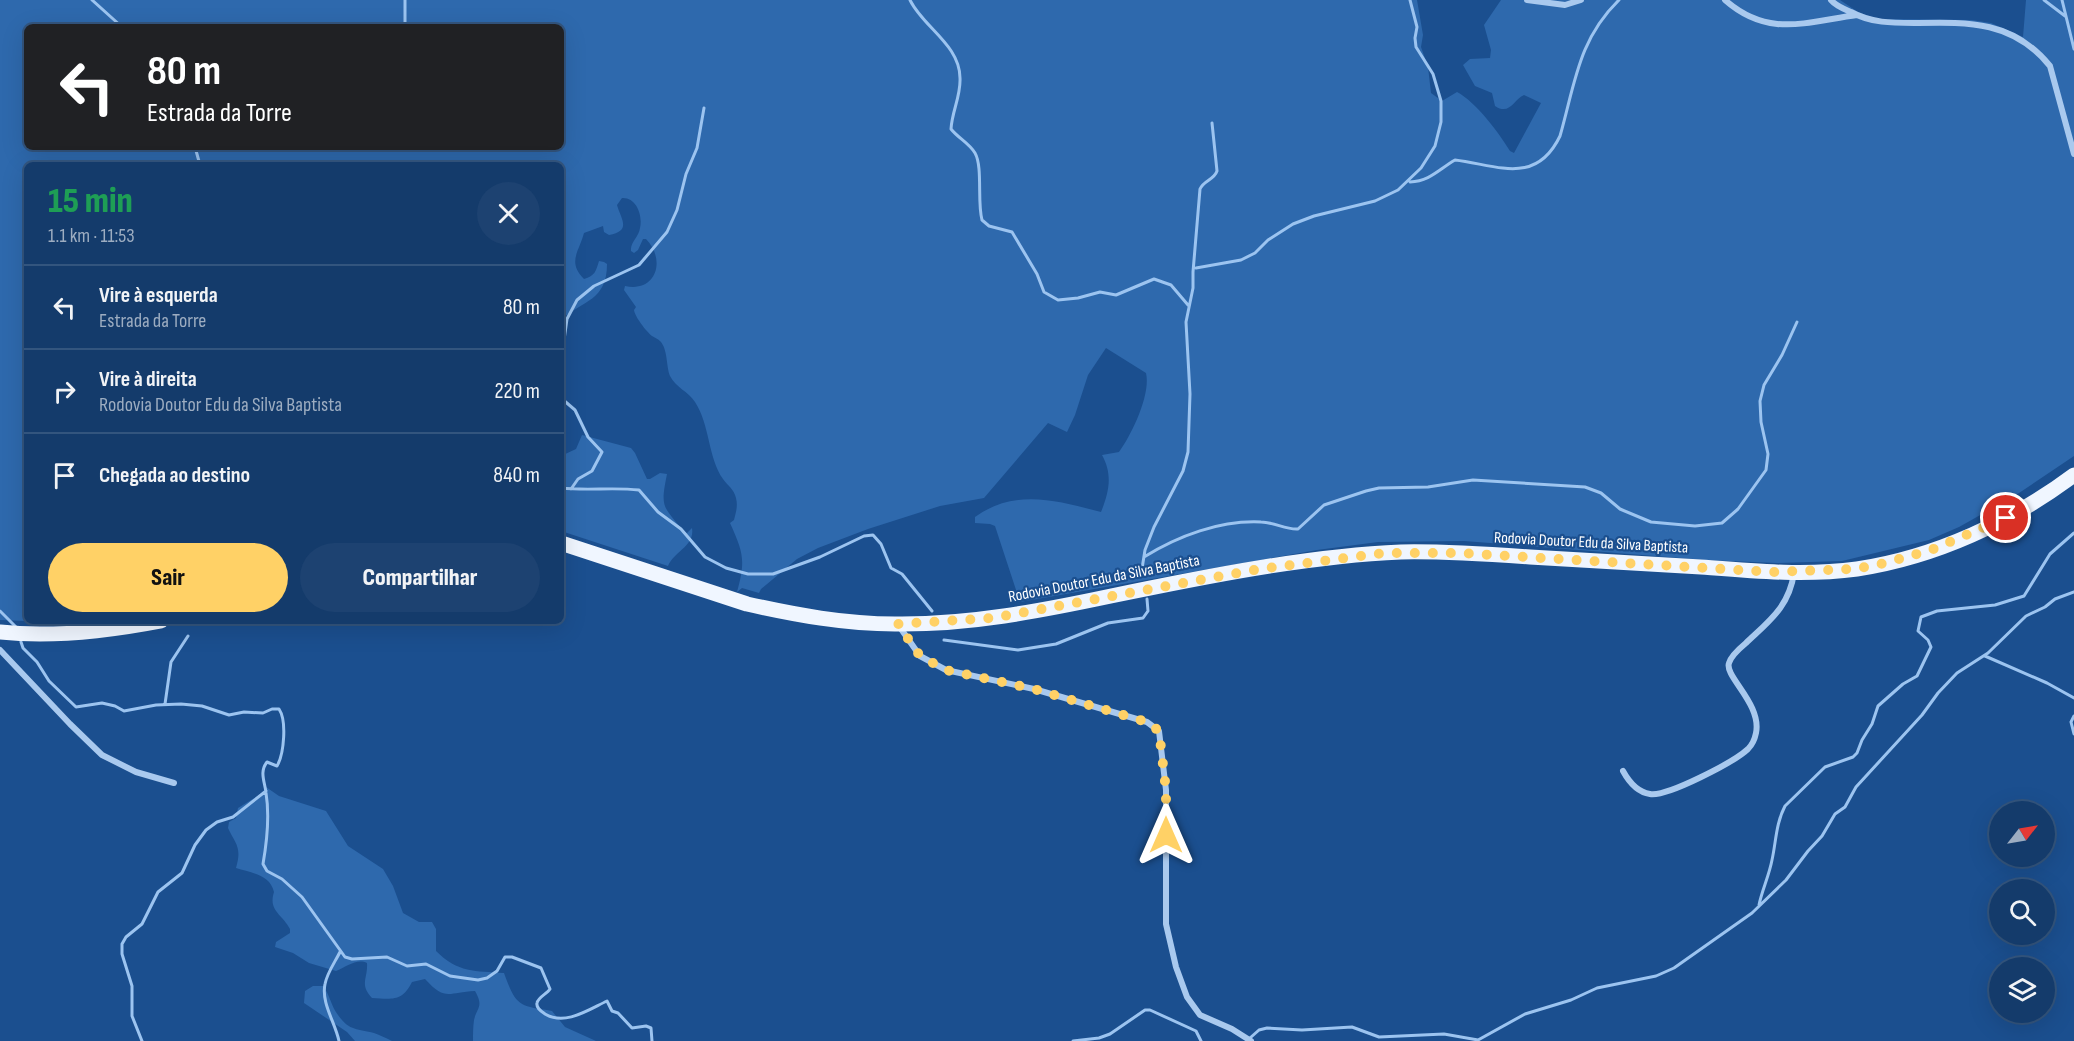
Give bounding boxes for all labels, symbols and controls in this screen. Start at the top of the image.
text: 80 m [147,46,221,97]
icon: left [48,48,126,126]
text: Estrada da Torre [147,97,292,129]
text: 15 min [48,180,133,223]
button: close [477,182,540,245]
text: 1.1 km · 11:53 [48,224,135,248]
text: Vire à esquerda [99,282,218,309]
icon: left [48,291,81,324]
text: 80 m [503,294,540,321]
text: Estrada da Torre [99,309,206,333]
text: Vire à direita [99,366,197,393]
icon: right [48,375,81,408]
text: 220 m [494,378,540,405]
text: Rodovia Doutor Edu da Silva Baptista [99,393,342,417]
icon: arrive [48,459,81,492]
text: Chegada ao destino [99,462,250,489]
text: 840 m [493,462,540,489]
pin [1980,492,2031,543]
icon: arrive [1989,501,2022,534]
street label: Rodovia Doutor Edu da Silva Baptista [1493,528,1689,558]
button: Sair [48,543,288,612]
button: Compartilhar [300,543,540,612]
street label: Rodovia Doutor Edu da Silva Baptista [1007,551,1201,607]
north arrow [1989,801,2055,867]
map controls [1989,801,2055,1023]
position arrow [1134,803,1198,867]
button: search [1989,879,2055,945]
button: layers [1989,957,2055,1023]

